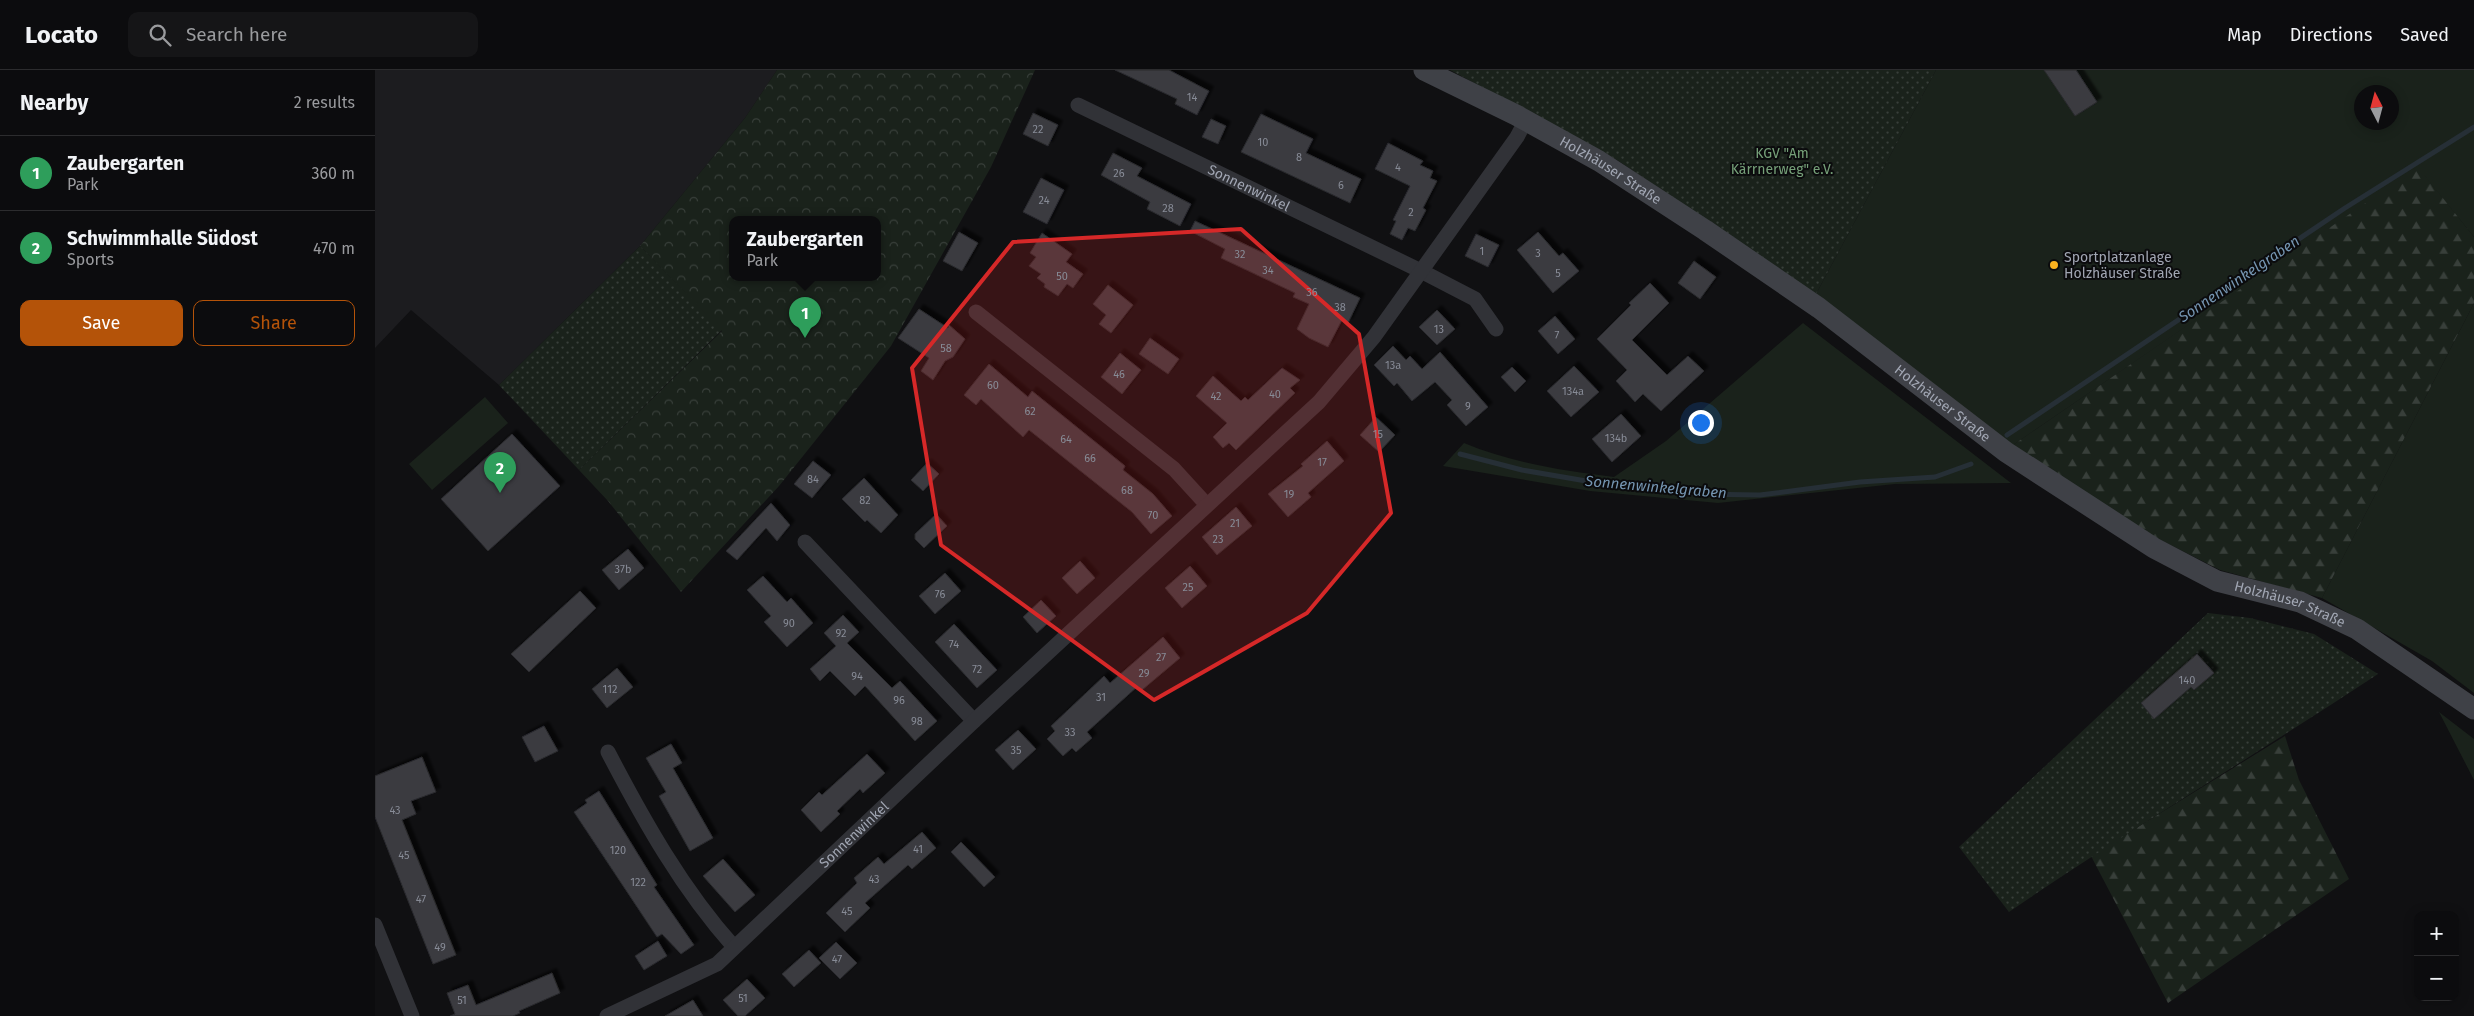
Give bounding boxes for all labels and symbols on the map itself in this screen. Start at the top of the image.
north arrow [2354,85,2399,130]
house number: 14 [1187,91,1197,104]
house number: 22 [1033,123,1043,136]
street label: Holzhäuser Straße [1556,133,1665,208]
house number: 10 [1258,136,1268,149]
park label: KGV "Am Kärrnerweg" e.V. [1731,145,1833,178]
house number: 8 [1296,151,1302,164]
street label: Sonnenwinkel [1205,161,1293,215]
house number: 4 [1395,161,1401,174]
house number: 26 [1113,167,1125,180]
house number: 6 [1338,179,1344,192]
house number: 24 [1039,194,1050,207]
house number: 28 [1162,202,1174,215]
house number: 2 [1408,206,1414,219]
water label: Sonnenwinkelgraben [2174,232,2303,327]
house number: 1 [1480,245,1484,258]
house number: 3 [1535,247,1541,260]
house number: 32 [1235,248,1245,261]
place label: Sportplatzanlage Holzhäuser Straße [2064,249,2180,282]
marker: Sportplatzanlage Holzhäuser Straße [2048,259,2060,271]
house number: 34 [1262,264,1274,277]
house number: 5 [1555,267,1561,280]
house number: 50 [1056,270,1068,283]
house number: 36 [1306,286,1318,299]
pin: 1 [789,297,821,338]
house number: 38 [1334,301,1346,314]
house number: 13 [1434,323,1444,336]
house number: 7 [1555,329,1560,342]
house number: 58 [940,342,952,355]
house number: 13a [1385,359,1401,372]
street label: Holzhäuser Straße [1891,361,1994,446]
house number: 46 [1113,368,1125,381]
house number: 60 [987,379,999,392]
house number: 134a [1562,385,1584,398]
house number: 40 [1269,388,1281,401]
house number: 42 [1210,390,1222,403]
house number: 9 [1465,400,1471,413]
house number: 62 [1024,405,1036,418]
your location [1688,410,1714,436]
house number: 15 [1373,428,1384,441]
house number: 134b [1605,432,1627,445]
house number: 64 [1060,433,1072,446]
pin: 2 [484,452,516,493]
house number: 66 [1084,452,1096,465]
house number: 17 [1317,456,1327,469]
water label: Sonnenwinkelgraben [1583,472,1728,502]
house number: 84 [807,473,819,486]
house number: 68 [1121,484,1133,497]
house number: 19 [1284,488,1294,501]
house number: 82 [859,494,871,507]
house number: 70 [1148,509,1158,522]
house number: 21 [1230,517,1240,530]
house number: 23 [1213,533,1223,546]
house number: 37b [615,563,631,576]
street label: Holzhäuser Straße [2232,578,2348,631]
house number: 25 [1183,581,1194,594]
house number: 76 [935,588,945,601]
house number: 90 [783,617,795,630]
house number: 92 [836,627,846,640]
house number: 74 [949,638,959,651]
house number: 27 [1156,651,1166,664]
house number: 72 [972,663,982,676]
house number: 29 [1138,667,1150,680]
house number: 94 [851,670,863,683]
house number: 140 [2179,674,2195,687]
house number: 112 [603,683,617,696]
house number: 31 [1096,691,1106,704]
house number: 96 [893,694,905,707]
house number: 98 [911,715,923,728]
house number: 33 [1065,726,1075,739]
house number: 35 [1011,744,1022,757]
street label: Sonnenwinkel [816,798,892,872]
house number: 43 [389,804,401,817]
house number: 41 [913,843,923,856]
house number: 120 [610,844,626,857]
house number: 45 [398,849,410,862]
house number: 43 [868,873,880,886]
house number: 122 [630,876,646,889]
house number: 47 [416,893,426,906]
house number: 45 [841,905,853,918]
house number: 49 [434,941,446,954]
house number: 47 [832,953,842,966]
house number: 51 [738,992,748,1005]
house number: 51 [457,994,467,1007]

